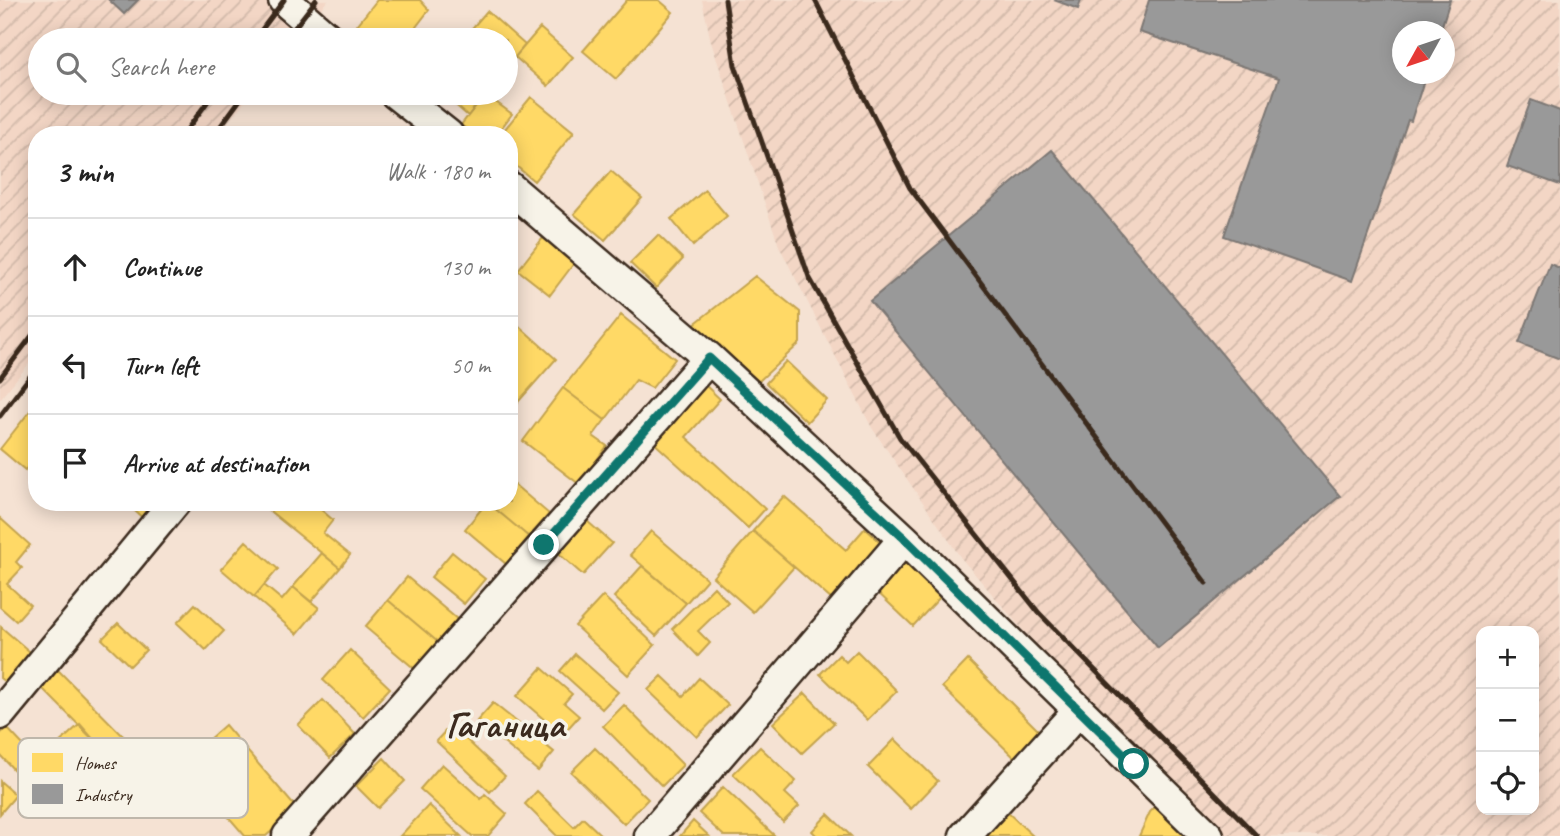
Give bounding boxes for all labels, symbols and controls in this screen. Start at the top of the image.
north arrow [1392,21,1455,84]
search box [28,28,518,105]
icon: search [52,48,90,86]
text: Search here [108,50,214,83]
text: 3 min [56,153,113,191]
text: Walk · 180 m [386,157,490,186]
icon: ahead [56,248,94,286]
text: Continue [123,251,201,284]
text: 130 m [441,253,490,282]
icon: left [56,346,94,384]
text: Turn left [123,349,198,382]
text: 50 m [451,351,490,380]
icon: arrive [56,444,94,482]
text: Arrive at destination [123,447,309,480]
route end [528,529,559,560]
map controls [1476,626,1539,815]
button: + [1476,626,1539,689]
button: − [1476,689,1539,752]
district label: Гаганица [446,701,567,748]
legend [18,738,248,818]
route start [1118,748,1149,779]
text: Homes [75,751,117,775]
button: locate [1476,752,1539,815]
text: Industry [75,783,133,807]

